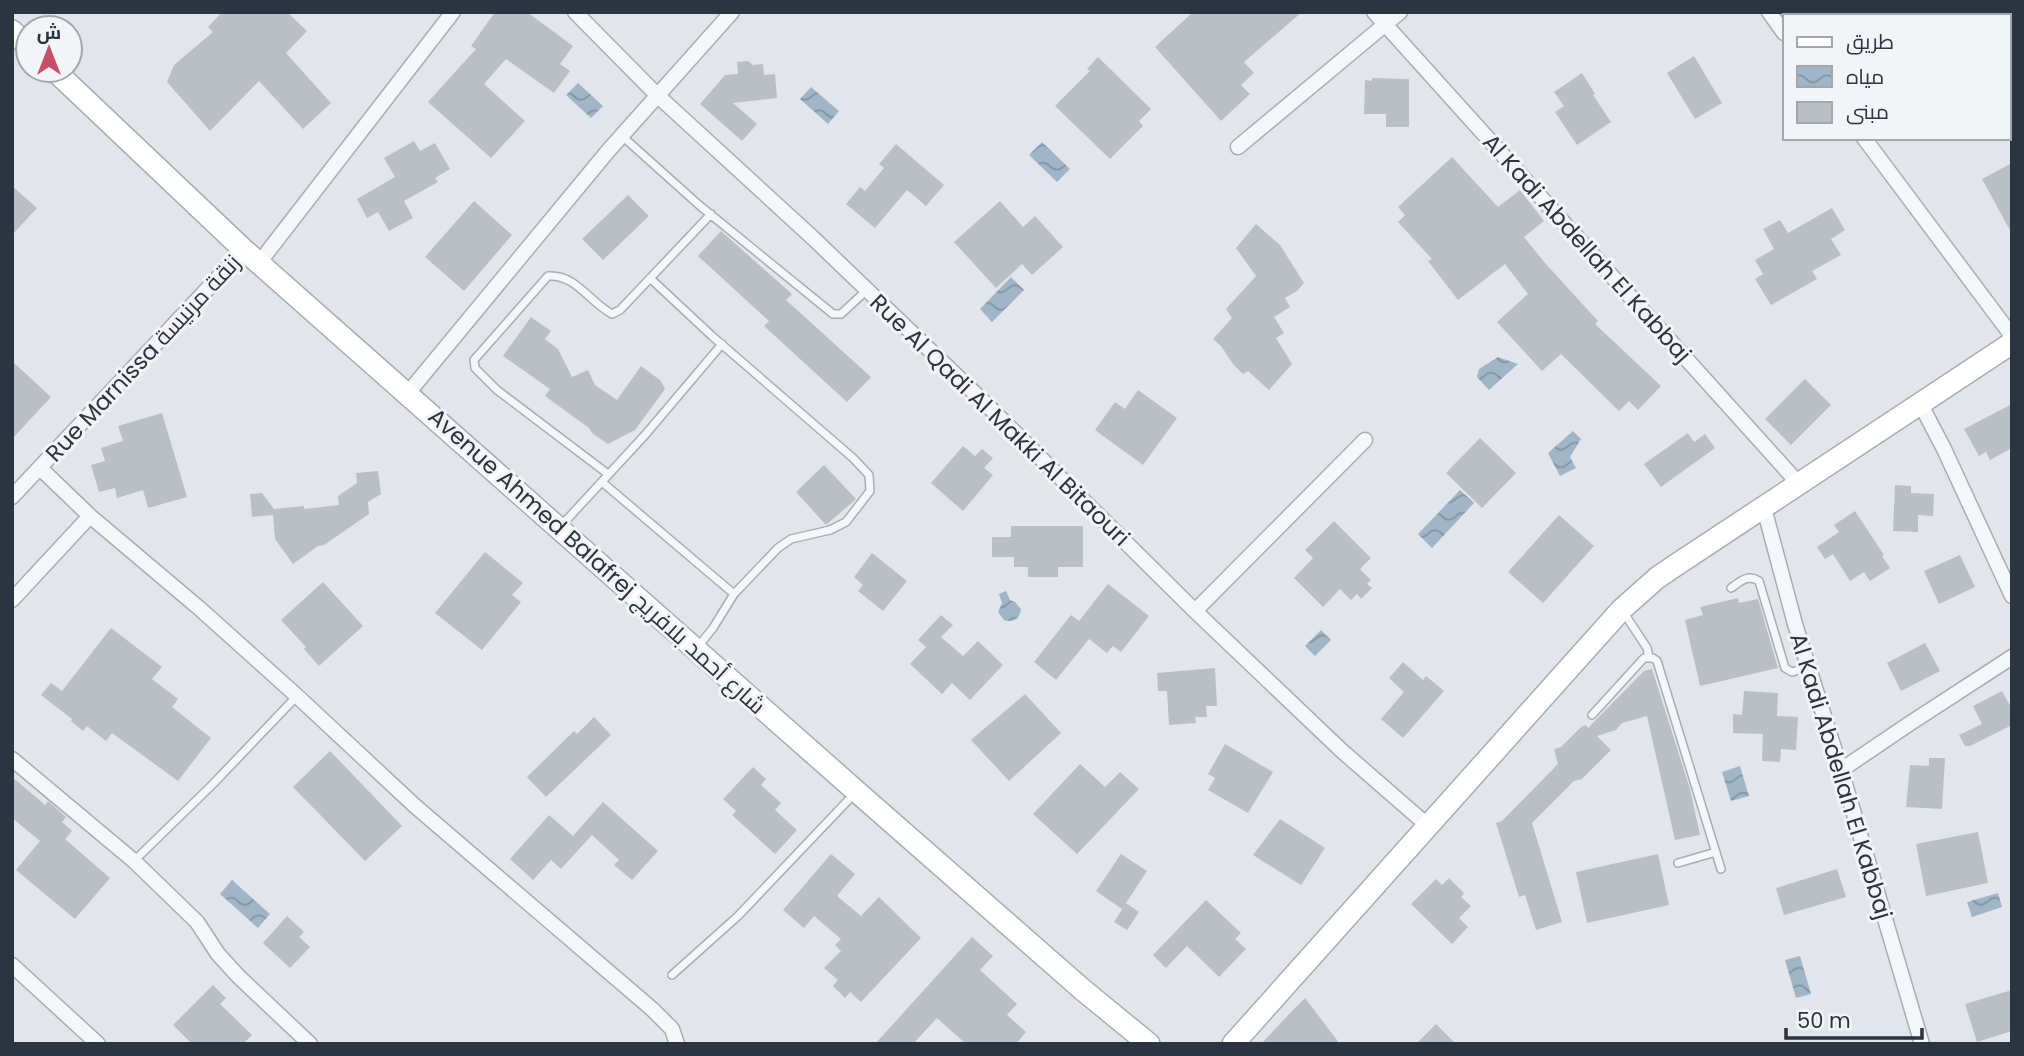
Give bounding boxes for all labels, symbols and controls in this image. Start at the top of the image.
north arrow [14,14,84,84]
legend [1783,14,2010,140]
text: ش [37,19,61,46]
text: طريق [1846,27,1894,56]
text: مياه [1846,62,1884,91]
text: مبنى [1846,97,1889,126]
street label: Al Kadi Abdellah El Kabbaj [1475,127,1699,369]
street label: Rue Marnissa زنقة مرنيسة [38,247,248,469]
street label: Rue Al Qadi Al Makki Al Bitaouri [863,287,1137,553]
street label: Avenue Ahmed Balafrej شارع أحمد بلافريج [421,401,773,721]
street label: Al Kadi Abdellah El Kabbaj [1782,629,1900,923]
scale bar [1786,996,1923,1040]
text: 50 m [1797,1006,1851,1035]

